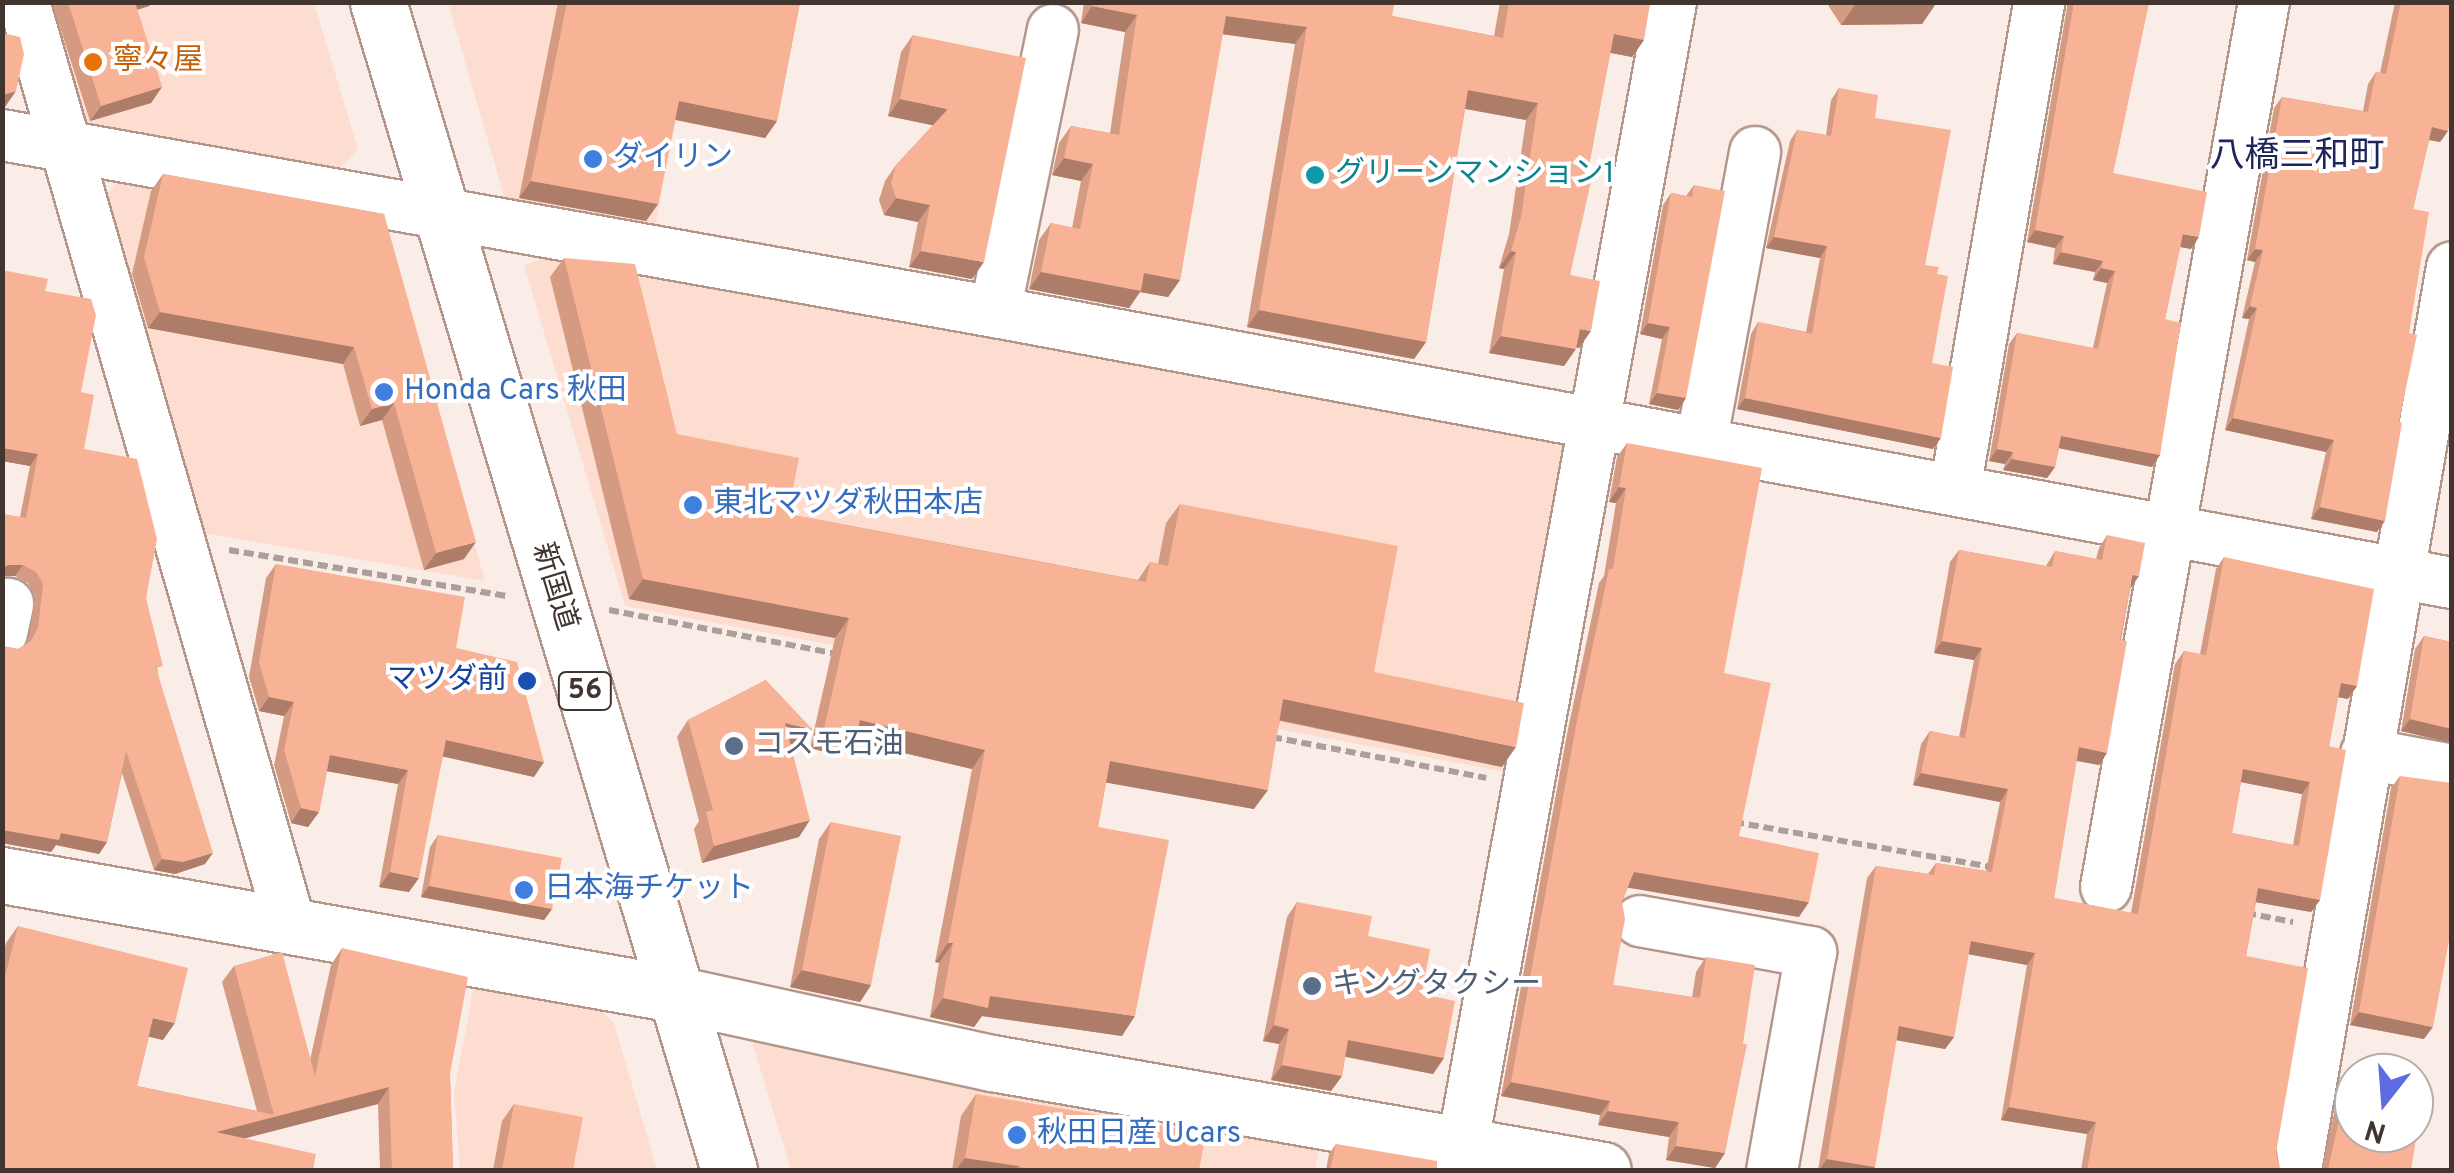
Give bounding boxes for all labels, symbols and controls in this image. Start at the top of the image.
place label: 寧々屋 [113,44,203,80]
marker: 寧々屋 [82,51,104,73]
district label: 八橋三和町 [2210,136,2384,178]
place label: ダイリン [613,141,733,177]
marker: ダイリン [582,148,604,170]
place label: グリーンマンション1 [1335,157,1616,193]
marker: グリーンマンション1 [1304,164,1326,186]
place label: Honda Cars 秋田 [404,374,627,410]
marker: Honda Cars 秋田 [373,381,395,403]
place label: 東北マツダ秋田本店 [713,487,983,523]
marker: 東北マツダ秋田本店 [682,494,704,516]
street label: 新国道 [523,539,583,635]
place label: マツダ前 [387,663,507,699]
road number: 56 [558,668,612,714]
marker: マツダ前 [516,670,538,692]
place label: コスモ石油 [754,728,904,764]
marker: コスモ石油 [723,735,745,757]
place label: 日本海チケット [544,872,754,908]
marker: 日本海チケット [513,879,535,901]
place label: キングタクシー [1332,968,1542,1004]
marker: キングタクシー [1301,975,1323,997]
north arrow [2334,1053,2434,1153]
text: N [2361,1110,2391,1150]
place label: 秋田日産 Ucars [1037,1117,1241,1153]
marker: 秋田日産 Ucars [1006,1124,1028,1146]

